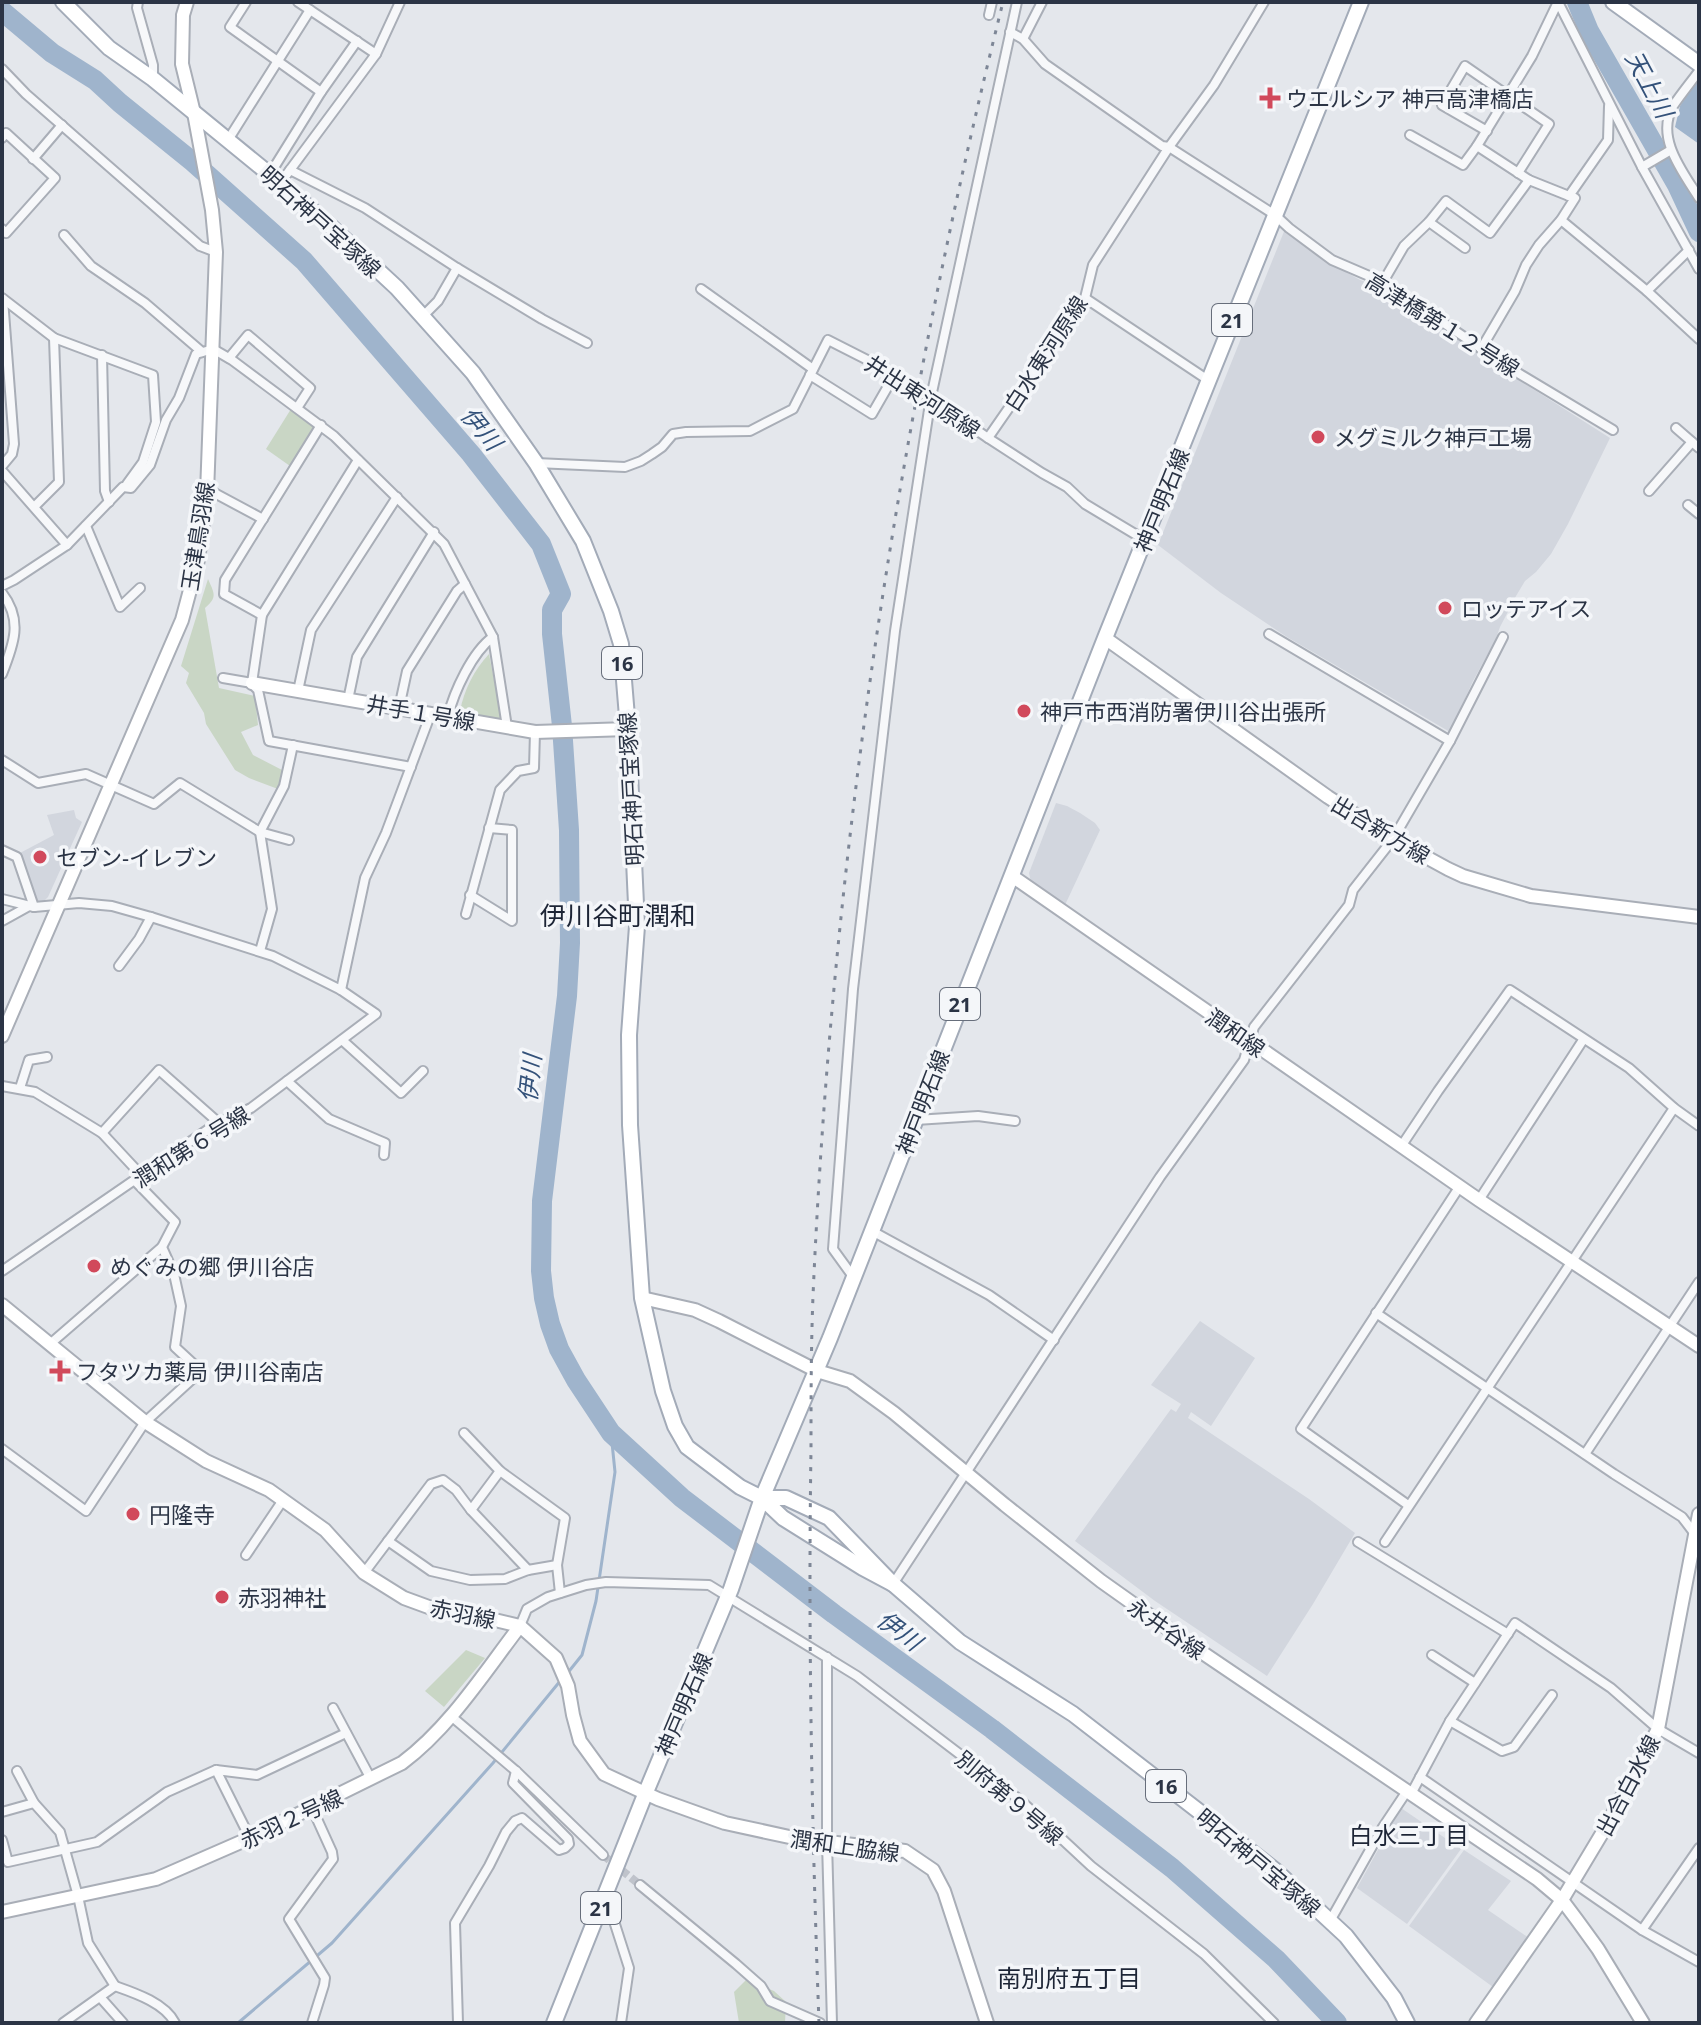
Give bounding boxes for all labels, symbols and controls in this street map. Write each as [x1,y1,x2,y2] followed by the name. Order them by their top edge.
[1619,44,1683,126] water label: 天上川
[1286,83,1534,113] place label: ウエルシア 神戸高津橋店
[1261,89,1279,107] marker: ウエルシア 神戸高津橋店
[254,158,388,284] street label: 明石神戸宝塚線
[1360,265,1526,383] street label: 高津橋第１２号線
[996,289,1094,417] street label: 白水東河原線
[1212,304,1252,336] road number: 21
[859,347,987,445] street label: 井出東河原線
[454,399,512,459] water label: 伊川
[1334,422,1532,452] place label: メグミルク神戸工場
[1309,428,1327,446] marker: メグミルク神戸工場
[1126,443,1196,557] street label: 神戸明石線
[174,479,220,593] street label: 玉津鳥羽線
[1461,593,1591,623] place label: ロッテアイス
[1436,599,1454,617] marker: ロッテアイス
[602,647,642,679] road number: 16
[364,688,478,736] street label: 井手１号線
[1040,696,1326,726] place label: 神戸市西消防署伊川谷出張所
[1015,702,1033,720] marker: 神戸市西消防署伊川谷出張所
[611,711,649,867] street label: 明石神戸宝塚線
[1326,788,1436,870] street label: 出合新方線
[56,842,217,872] place label: セブン-イレブン
[31,848,49,866] marker: セブン-イレブン
[540,897,696,933] district label: 伊川谷町潤和
[940,988,980,1020] road number: 21
[1200,1001,1272,1063] street label: 潤和線
[888,1045,956,1159] street label: 神戸明石線
[510,1049,548,1104] water label: 伊川
[127,1098,255,1194] street label: 潤和第６号線
[110,1251,314,1281] place label: めぐみの郷 伊川谷店
[85,1257,103,1275] marker: めぐみの郷 伊川谷店
[76,1356,324,1386] place label: フタツカ薬局 伊川谷南店
[51,1362,69,1380] marker: フタツカ薬局 伊川谷南店
[149,1499,215,1529] place label: 円隆寺
[124,1505,142,1523] marker: 円隆寺
[238,1582,326,1612] place label: 赤羽神社
[213,1588,231,1606] marker: 赤羽神社
[1122,1590,1212,1666] street label: 永井谷線
[428,1591,498,1635] street label: 赤羽線
[871,1602,931,1659] water label: 伊川
[648,1648,718,1760] street label: 神戸明石線
[1588,1729,1666,1841] street label: 出合白水線
[950,1743,1070,1851] street label: 別府第９号線
[1146,1770,1186,1802] road number: 16
[235,1781,347,1855] street label: 赤羽２号線
[1190,1801,1328,1923] street label: 明石神戸宝塚線
[1349,1818,1469,1851] district label: 白水三丁目
[788,1822,902,1868] street label: 潤和上脇線
[581,1892,621,1924] road number: 21
[997,1961,1141,1994] district label: 南別府五丁目

